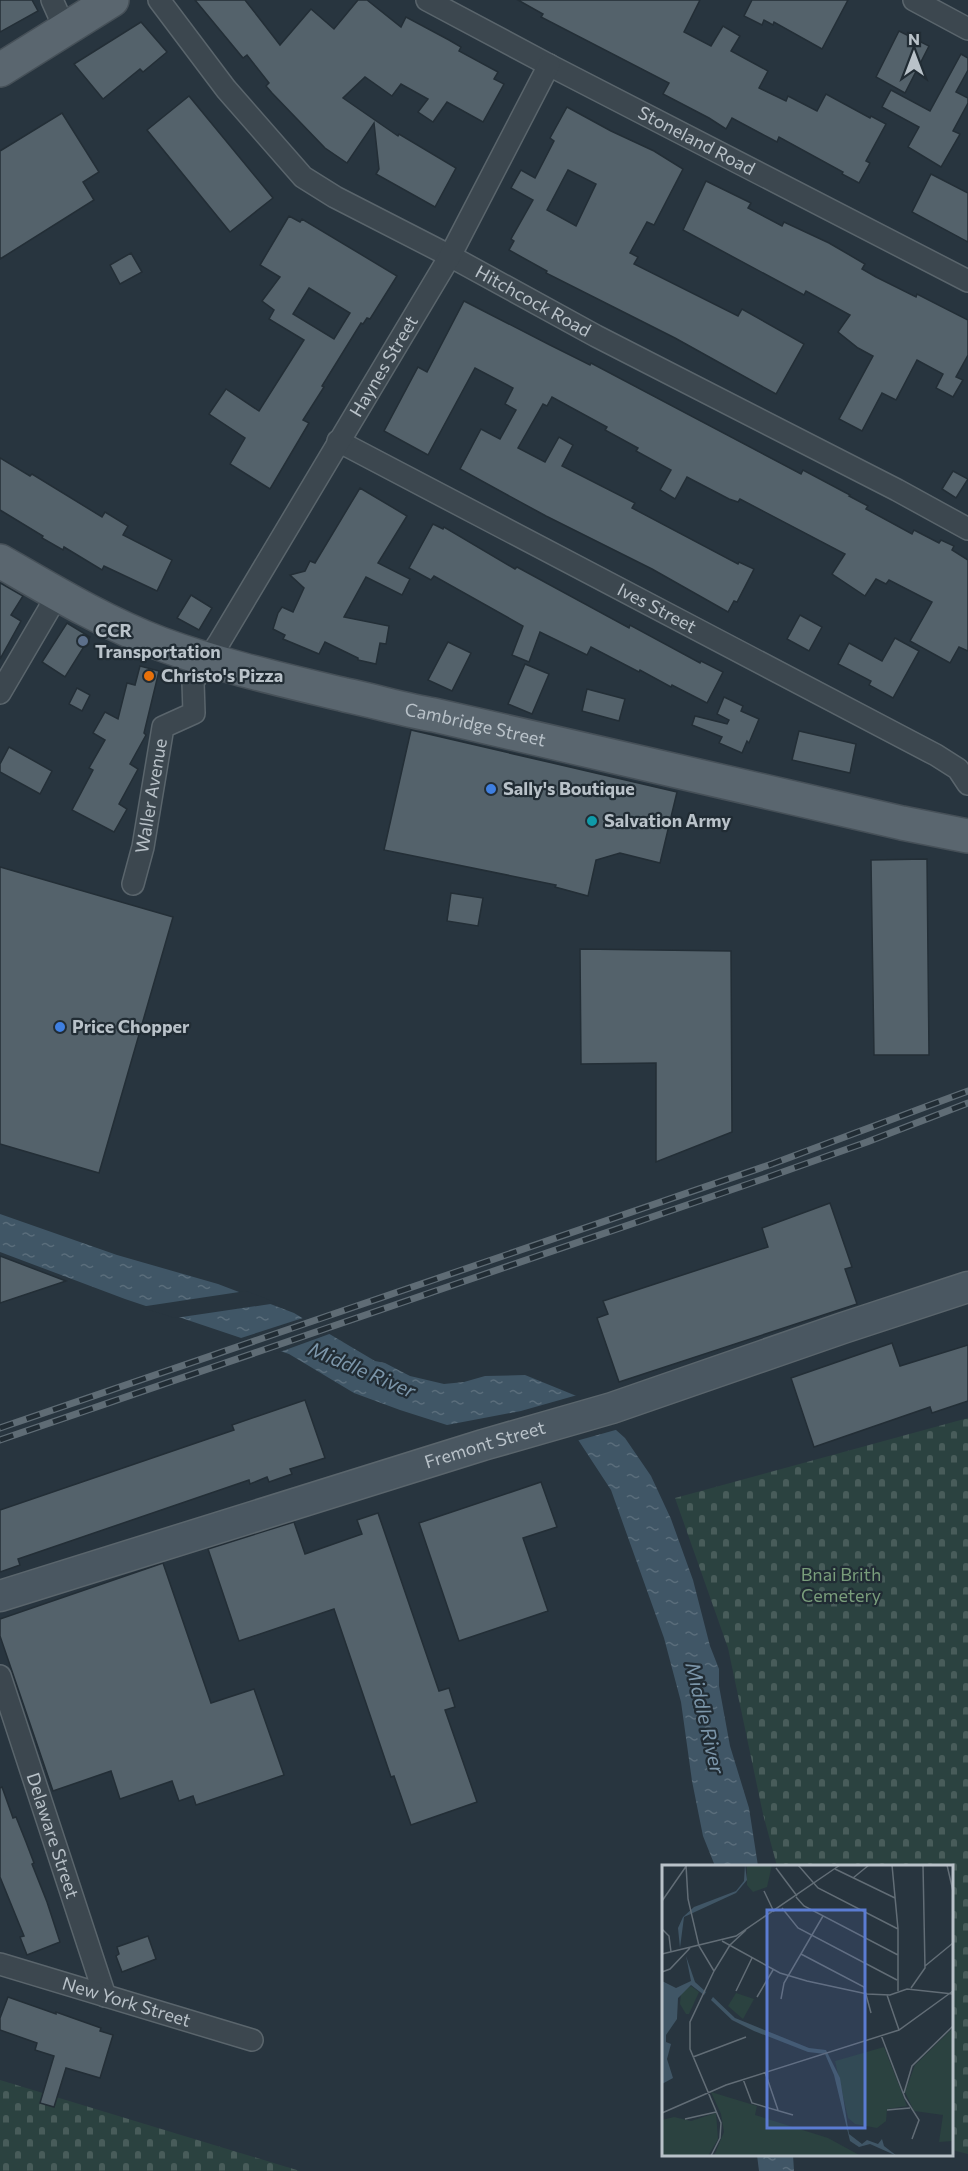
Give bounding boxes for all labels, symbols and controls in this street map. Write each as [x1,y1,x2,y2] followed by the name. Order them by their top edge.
[884,24,944,84] north arrow
[908,29,920,48] text: N
[635,101,759,179] street label: Stoneland Road
[472,260,595,341] street label: Hitchcock Road
[344,311,422,421] street label: Haynes Street
[614,578,700,637] street label: Ives Street
[95,619,221,662] place label: CCR Transportation
[76,634,90,648] marker: CCR Transportation
[161,664,283,686] place label: Christo's Pizza
[142,669,156,683] marker: Christo's Pizza
[403,697,548,750] street label: Cambridge Street
[130,737,171,855] street label: Waller Avenue
[503,777,635,799] place label: Sally's Boutique
[484,782,498,796] marker: Sally's Boutique
[604,809,731,831] place label: Salvation Army
[585,814,599,828] marker: Salvation Army
[72,1015,190,1037] place label: Price Chopper
[53,1020,67,1034] marker: Price Chopper
[305,1336,420,1403] water label: Middle River
[422,1416,548,1473] street label: Fremont Street
[801,1563,881,1606] park label: Bnai Brith Cemetery
[681,1660,731,1777] water label: Middle River
[22,1770,84,1901] street label: Delaware Street
[662,1865,953,2156] inset map
[60,1971,193,2031] street label: New York Street

